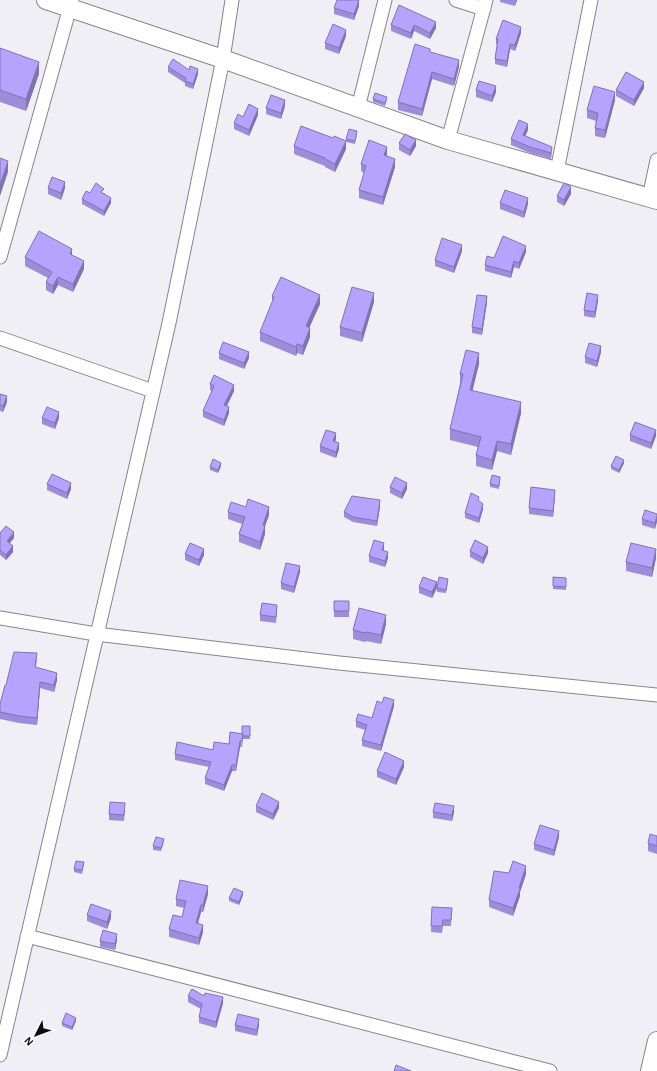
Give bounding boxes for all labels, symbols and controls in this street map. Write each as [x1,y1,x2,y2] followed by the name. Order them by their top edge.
[16,1015,56,1055] north arrow
[22,1035,36,1048] text: N

